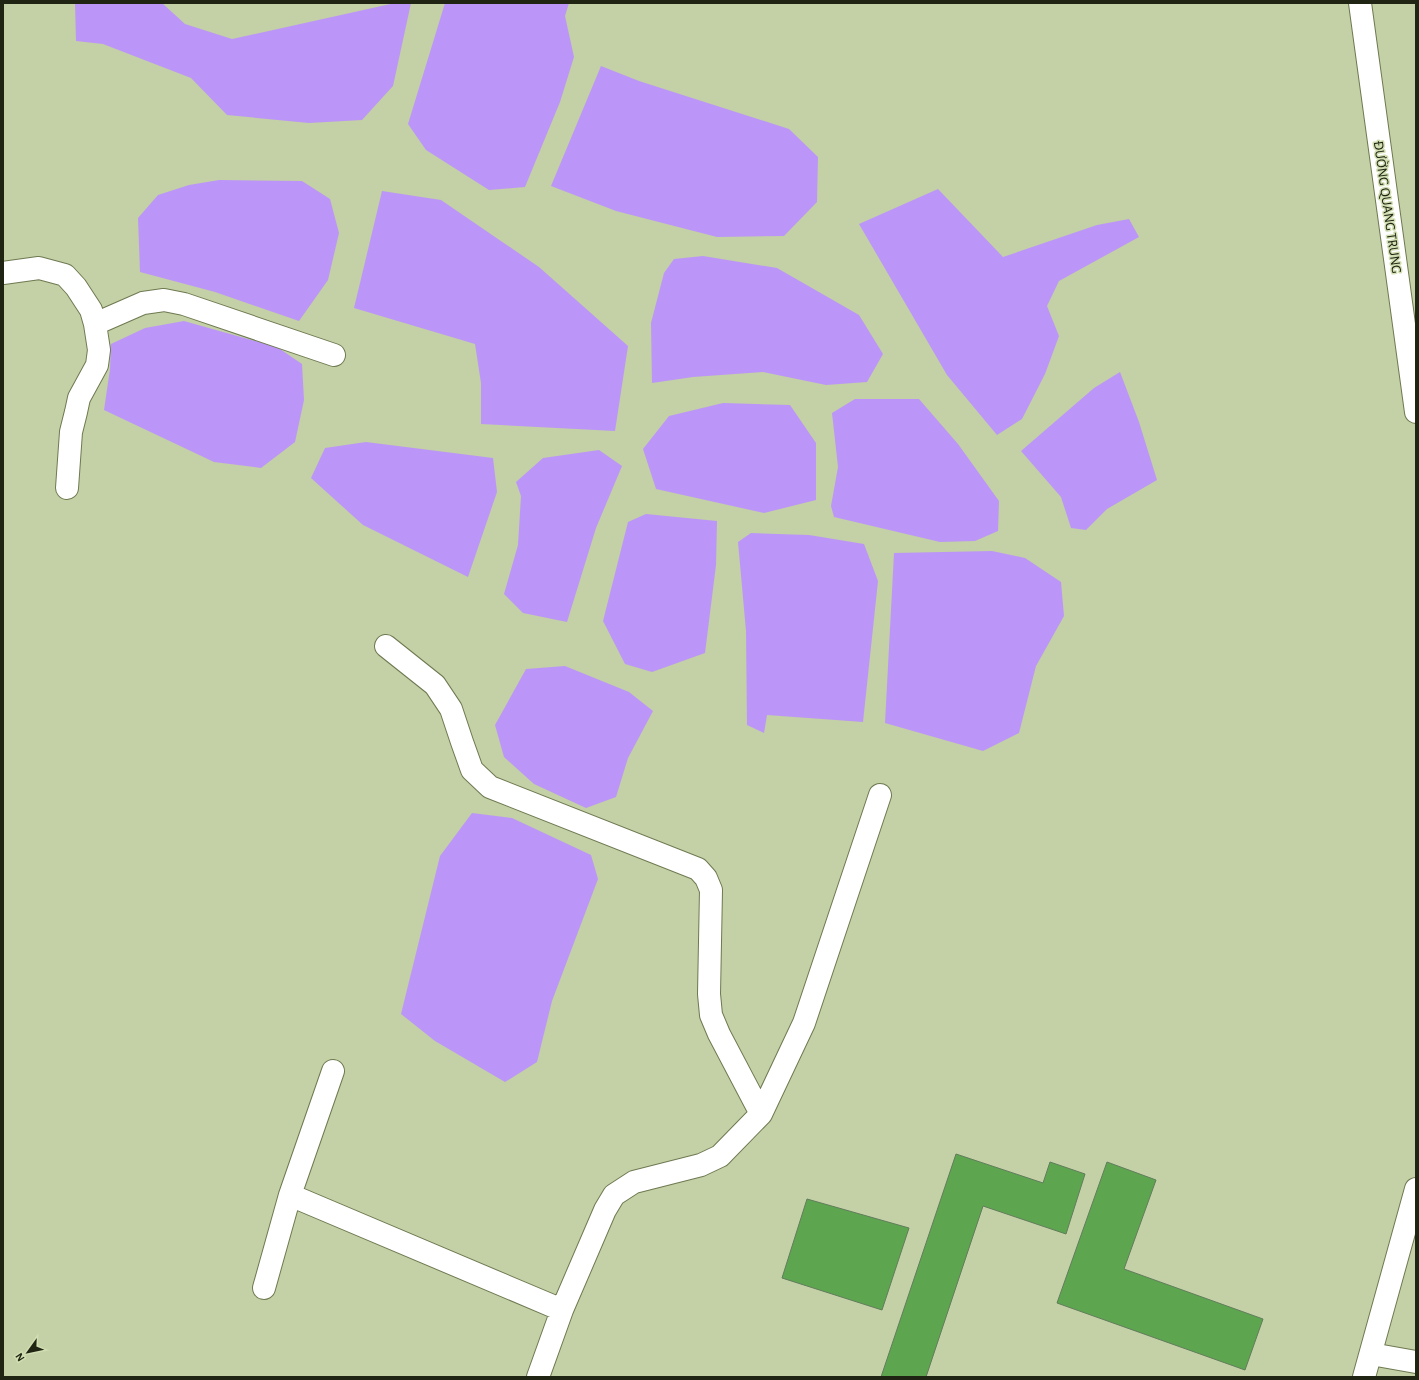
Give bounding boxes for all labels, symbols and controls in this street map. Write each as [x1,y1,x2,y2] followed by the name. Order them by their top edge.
[1371,139,1406,274] street label: ĐƯỜNG QUANG TRUNG
[8,1332,48,1372] north arrow
[13,1351,27,1363] text: N

